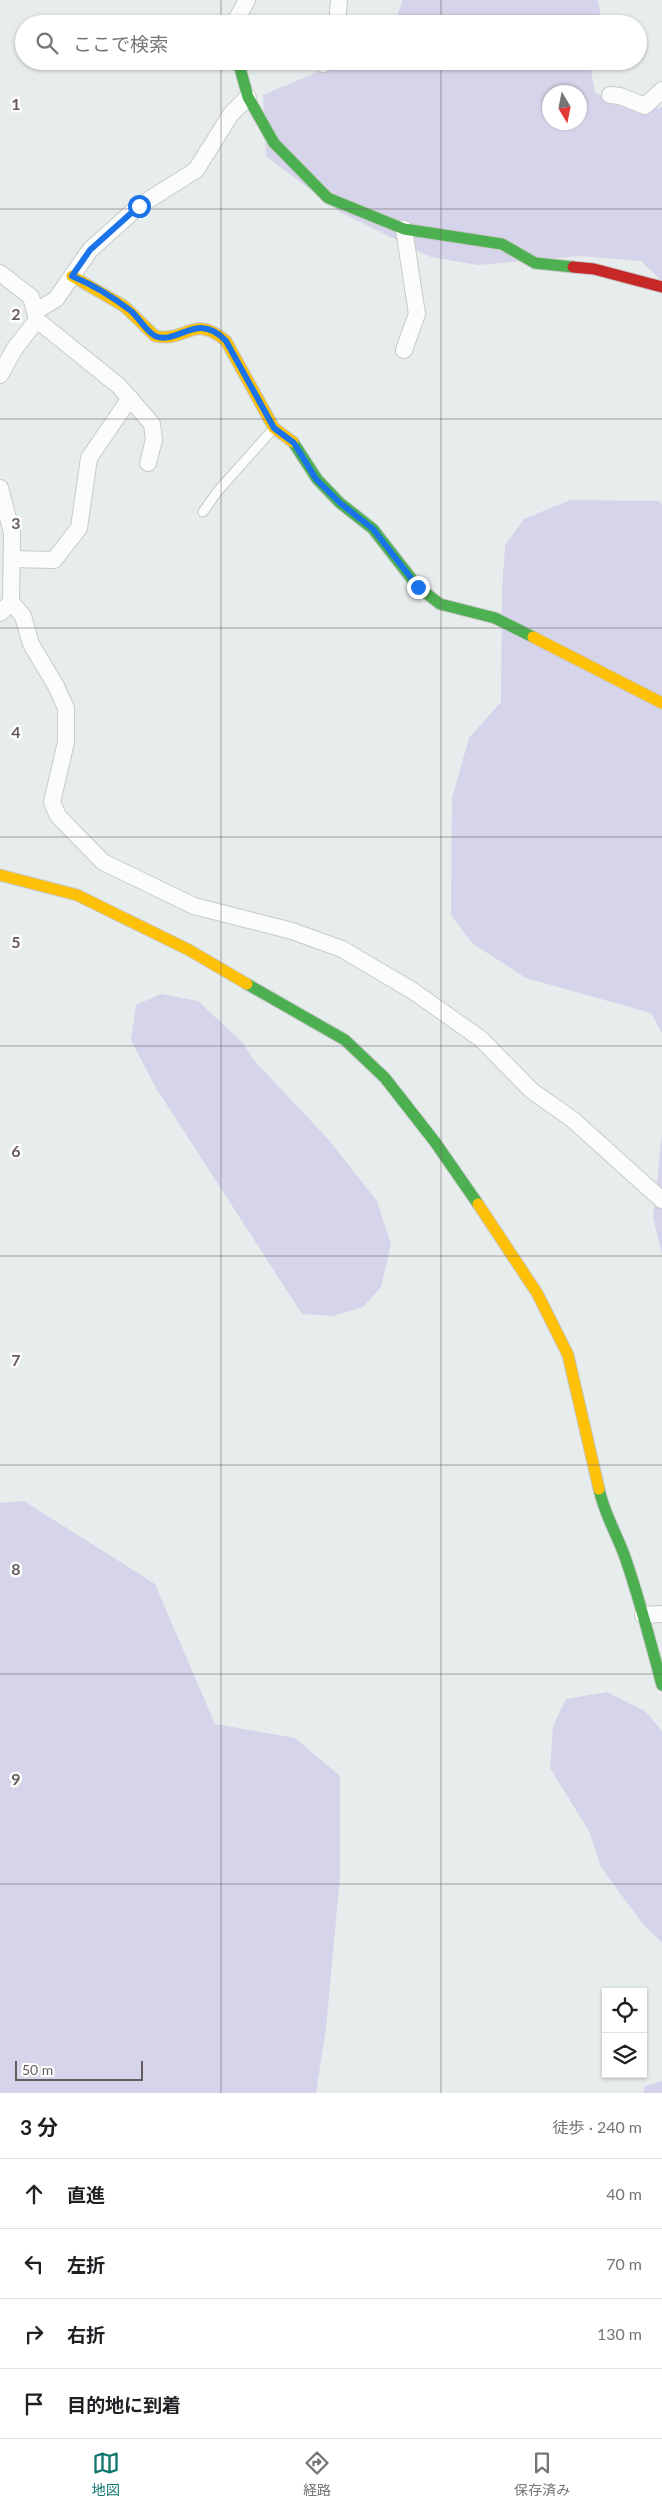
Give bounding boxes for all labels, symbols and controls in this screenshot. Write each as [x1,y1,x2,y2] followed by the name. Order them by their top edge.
[15,15,647,70] search box
[33,29,61,57] icon: search
[73,32,168,55] text: ここで検索
[542,85,587,130] north arrow
[11,94,21,113] text: 1
[128,195,151,218] route start
[11,304,21,323] text: 2
[11,513,21,532] text: 3
[407,576,430,599] route end
[11,722,21,741] text: 4
[11,932,21,951] text: 5
[11,1141,21,1160] text: 6
[11,1350,21,1369] text: 7
[11,1559,21,1578] text: 8
[11,1769,21,1788] text: 9
[602,1988,647,2078] map controls
[602,1988,647,2033] button: locate
[602,2033,647,2078] button: layers
[15,2058,142,2081] scale bar
[22,2061,53,2078] text: 50 m
[20,2114,58,2139] text: 3 分
[553,2117,642,2136] text: 徒歩 · 240 m
[20,2180,48,2208] icon: ahead
[67,2183,105,2206] text: 直進
[606,2184,642,2203] text: 40 m
[20,2250,48,2278] icon: left
[67,2253,105,2276] text: 左折
[606,2254,642,2273] text: 70 m
[20,2320,48,2348] icon: right
[67,2323,105,2346] text: 右折
[597,2324,642,2343] text: 130 m
[20,2390,48,2418] icon: arrive
[67,2393,181,2416] text: 目的地に到着
[92,2449,120,2499] tab: 地図
[303,2449,331,2499] tab: 経路
[514,2449,570,2499] tab: 保存済み

